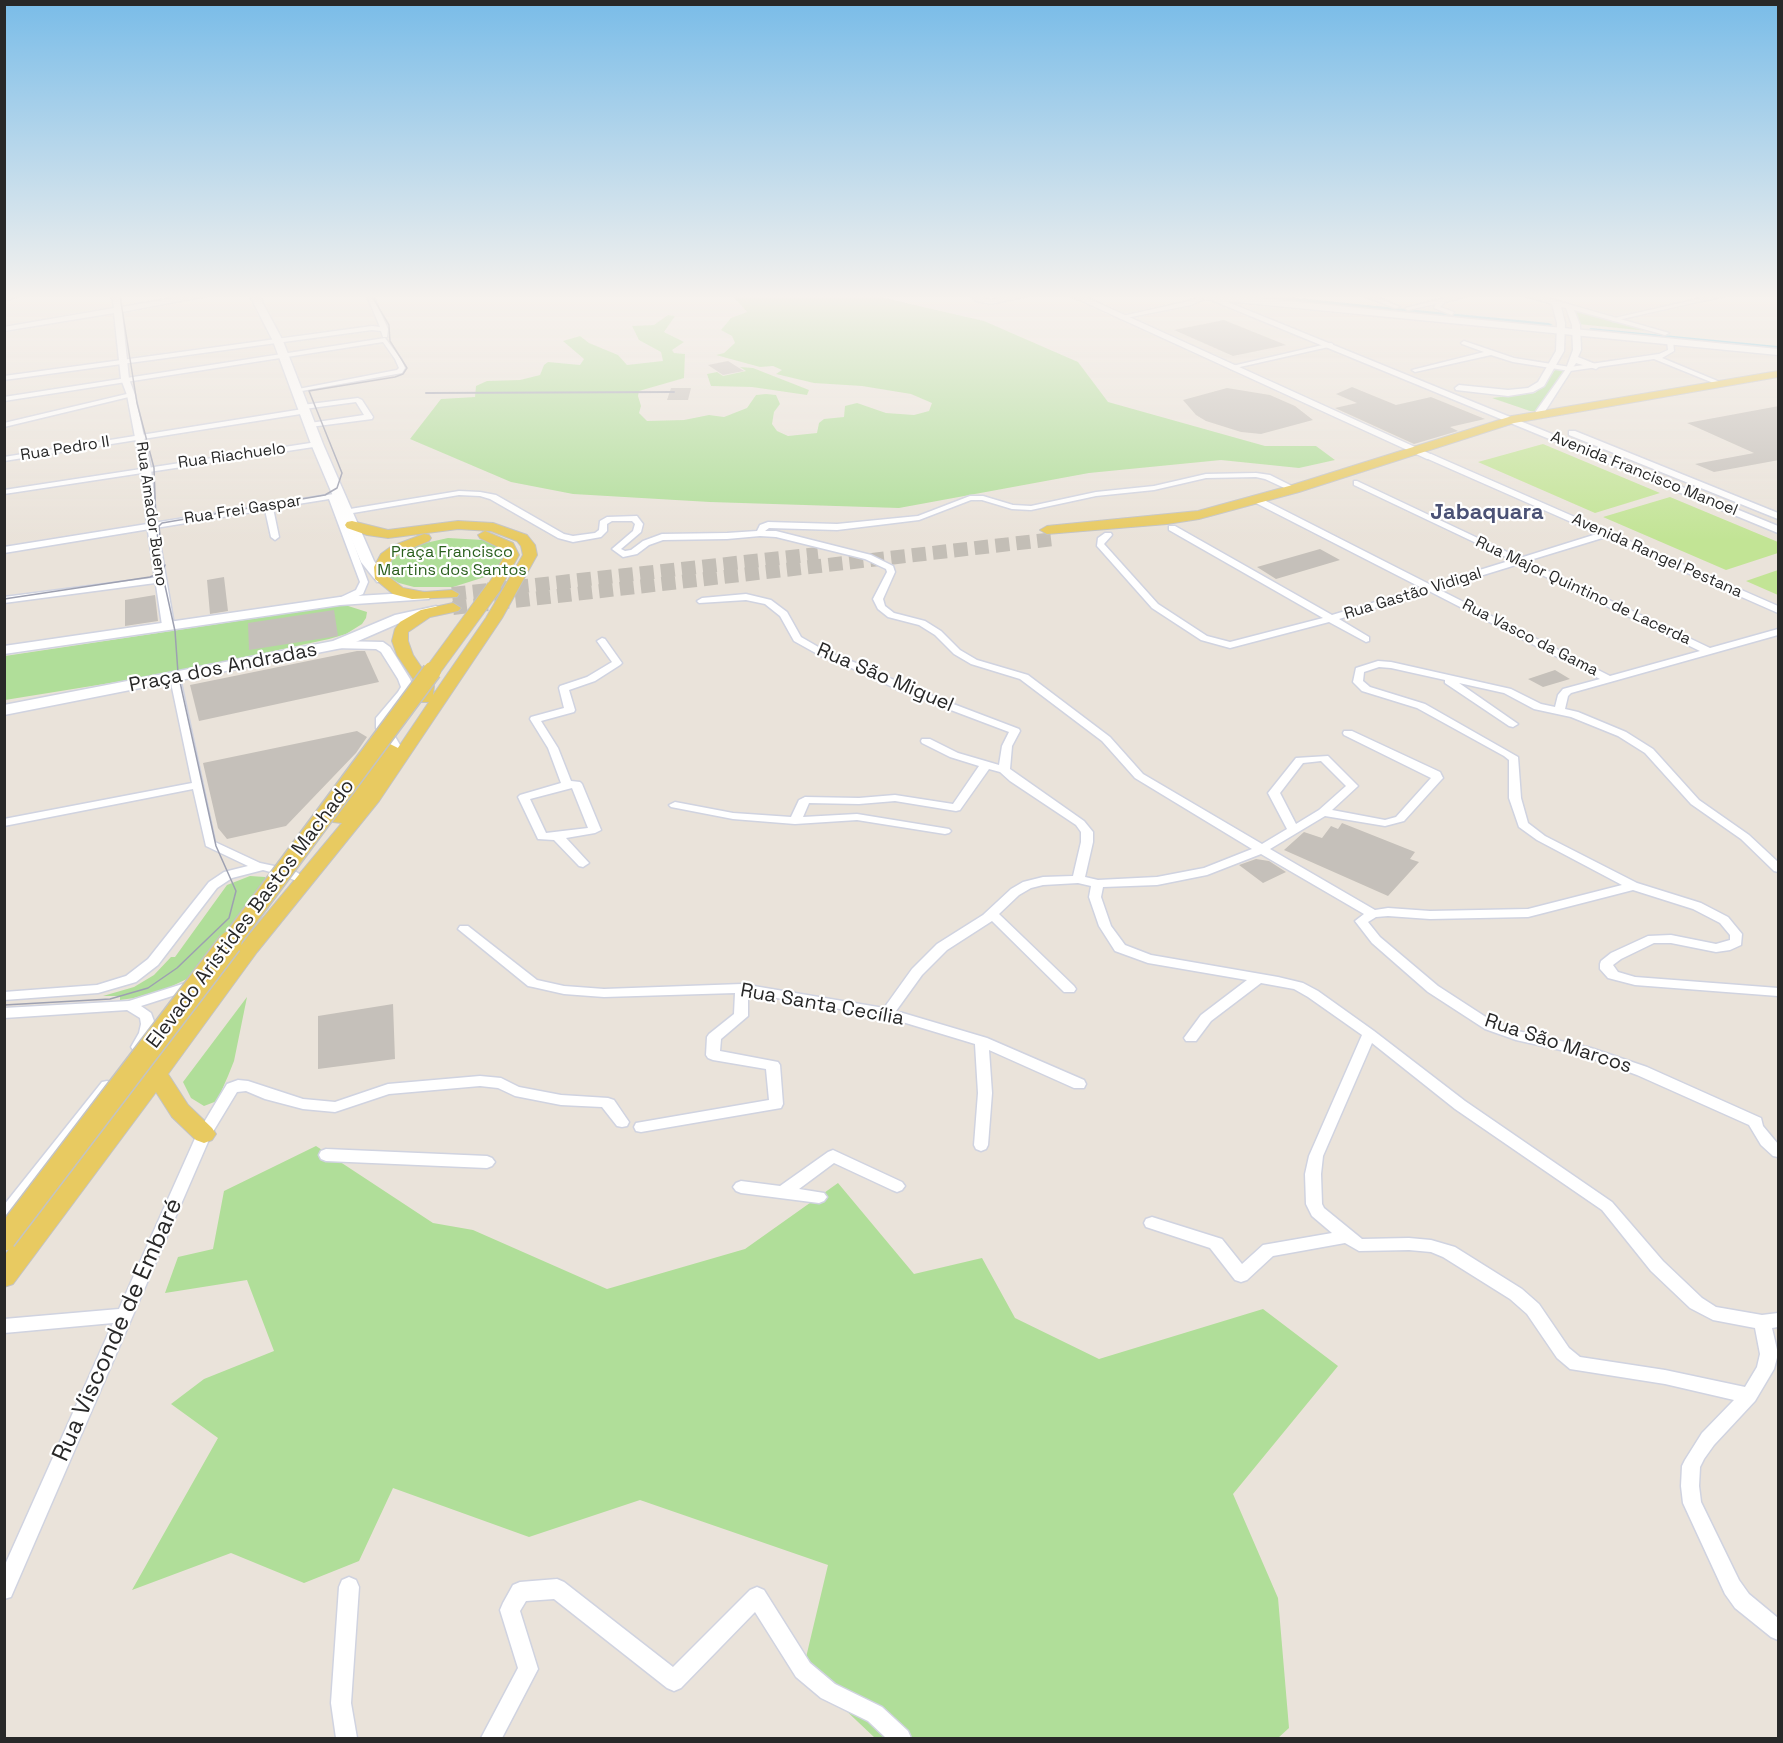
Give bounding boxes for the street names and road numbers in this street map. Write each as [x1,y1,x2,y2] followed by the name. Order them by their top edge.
[1548,428,1740,520] street label: Avenida Francisco Manoel
[19,432,111,466] street label: Rua Pedro II
[177,439,287,473] street label: Rua Riachuelo
[131,440,171,588] street label: Rua Amador Bueno
[183,491,303,529] street label: Rua Frei Gaspar
[1569,510,1745,602] street label: Avenida Rangel Pestana
[1472,533,1694,649] street label: Rua Major Quintino de Lacerda
[1342,564,1484,624] street label: Rua Gastão Vidigal
[1459,595,1601,681] street label: Rua Vasco da Gama
[127,638,319,698] street label: Praça dos Andradas
[813,638,957,718] street label: Rua São Miguel
[142,775,360,1053] street label: Elevado Aristides Bastos Machado
[738,979,906,1031] street label: Rua Santa Cecília
[1481,1009,1635,1079] street label: Rua São Marcos
[47,1194,189,1466] street label: Rua Visconde de Embaré

